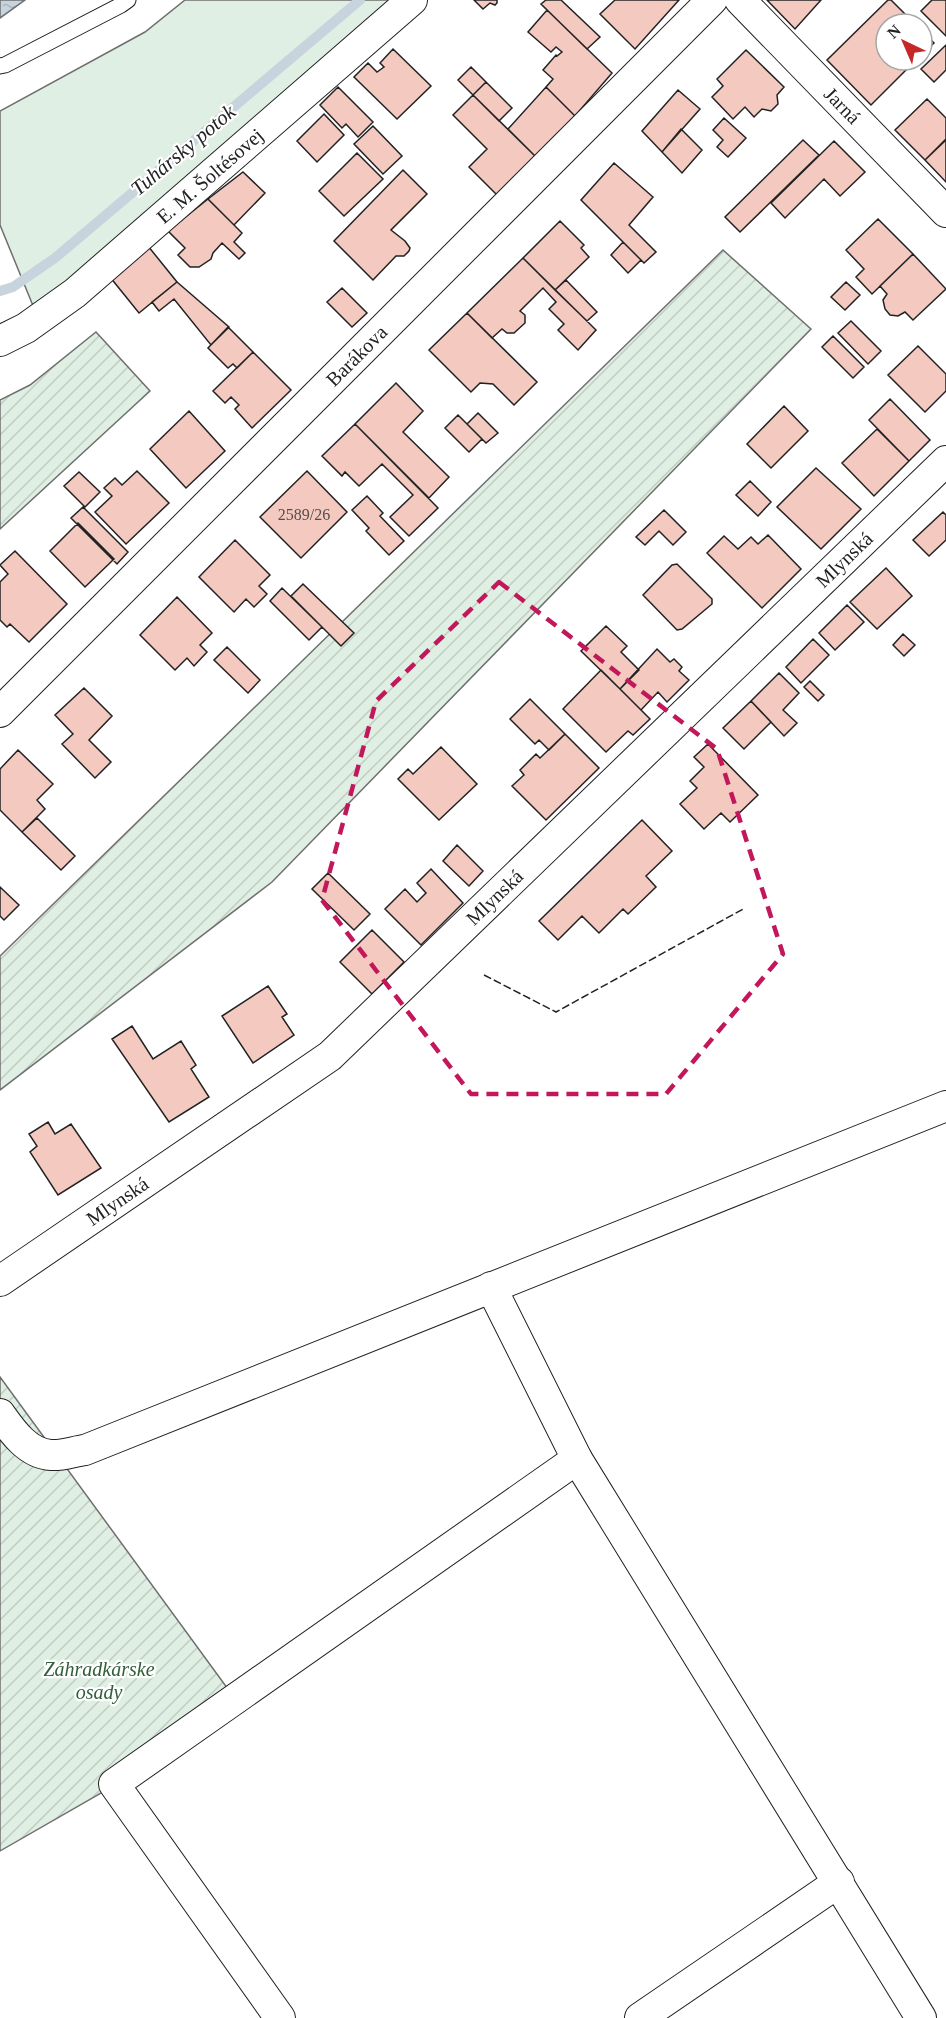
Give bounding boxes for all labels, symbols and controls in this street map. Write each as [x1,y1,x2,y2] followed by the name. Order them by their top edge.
[874,12,934,72] north arrow
[884,21,904,42] text: N
[820,83,865,128] street label: Jarná
[126,99,241,201] water label: Tuhársky potok
[152,124,268,228] street label: E. M. Šoltésovej
[321,321,391,391] street label: Barákova
[278,506,330,523] house number: 2589/26
[811,527,877,592] street label: Mlynská
[462,865,527,929] street label: Mlynská
[82,1172,153,1230] street label: Mlynská
[43,1658,155,1704] park label: Záhradkárske osady

